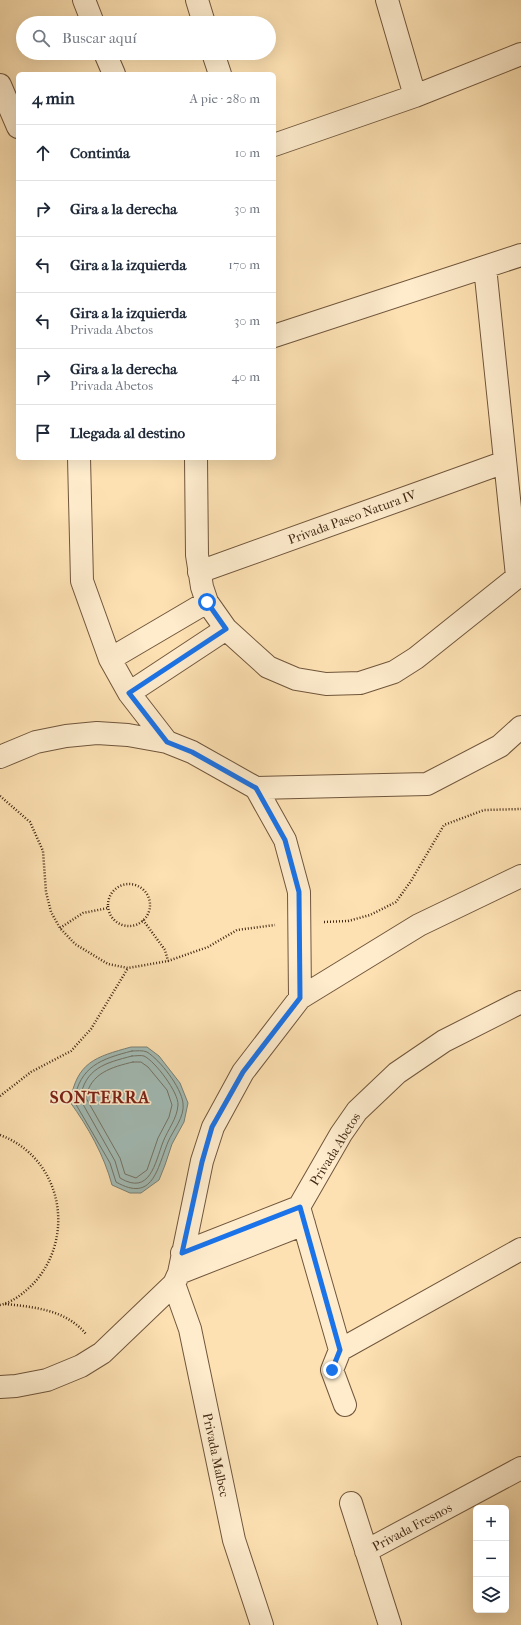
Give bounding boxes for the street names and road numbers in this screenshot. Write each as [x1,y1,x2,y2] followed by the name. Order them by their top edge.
[286,487,419,547] street label: Privada Paseo Natura IV
[307,1110,363,1188] street label: Privada Abetos
[200,1412,232,1499] street label: Privada Malbec
[370,1500,454,1554] street label: Privada Fresnos

